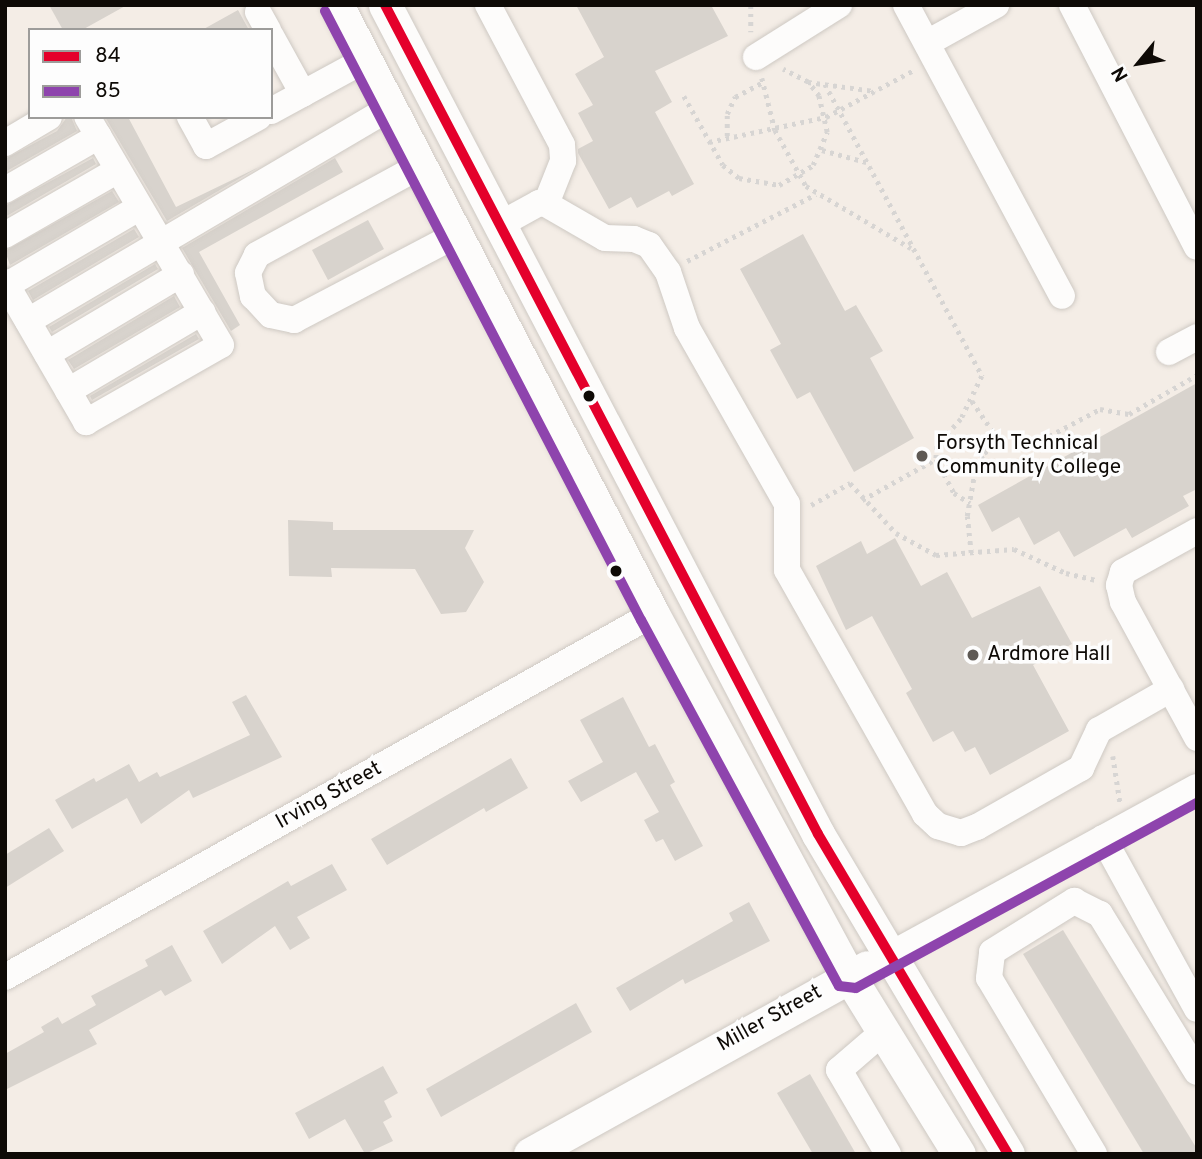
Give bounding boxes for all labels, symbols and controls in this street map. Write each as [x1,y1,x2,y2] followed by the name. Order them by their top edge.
[28,28,273,119] legend
[1104,28,1174,98] north arrow
[95,43,121,70] text: 84
[1107,62,1135,85] text: N
[95,78,121,105] text: 85
[582,389,596,403] unlabelled marker
[936,431,1121,481] place label: Forsyth Technical Community College
[914,448,930,464] marker: Forsyth Technical Community College
[609,564,623,578] unlabelled marker
[987,642,1110,668] place label: Ardmore Hall
[965,647,981,663] marker: Ardmore Hall
[272,757,386,835] street label: Irving Street
[713,980,827,1058] street label: Miller Street

